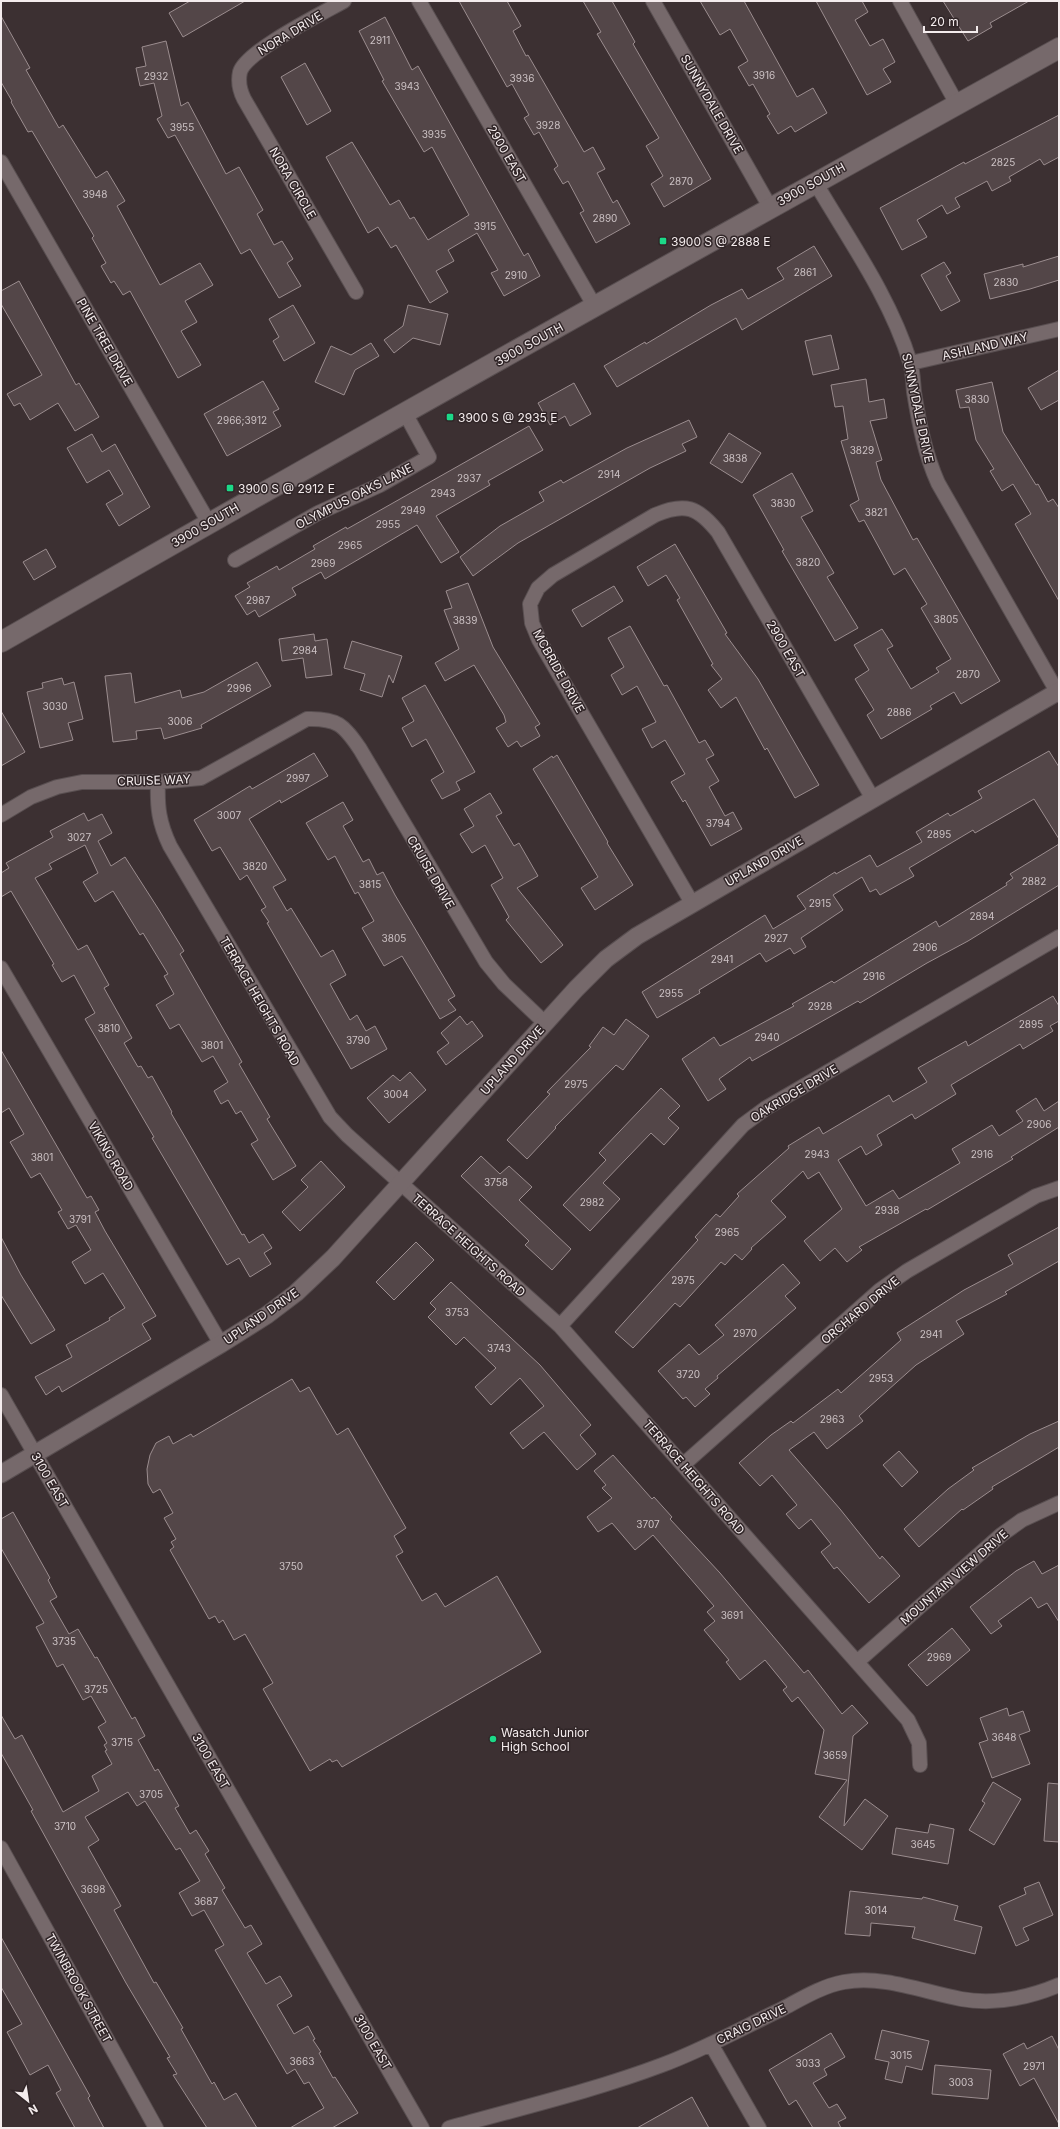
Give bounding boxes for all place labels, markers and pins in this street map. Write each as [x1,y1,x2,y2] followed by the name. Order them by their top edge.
[671,234,771,249] place label: 3900 S @ 2888 E
[658,236,668,246] marker: 3900 S @ 2888 E
[458,410,557,425] place label: 3900 S @ 2935 E
[445,412,455,422] marker: 3900 S @ 2935 E
[238,481,335,496] place label: 3900 S @ 2912 E
[225,483,235,493] marker: 3900 S @ 2912 E
[501,1725,589,1754] place label: Wasatch Junior High School
[488,1734,498,1744] marker: Wasatch Junior High School

